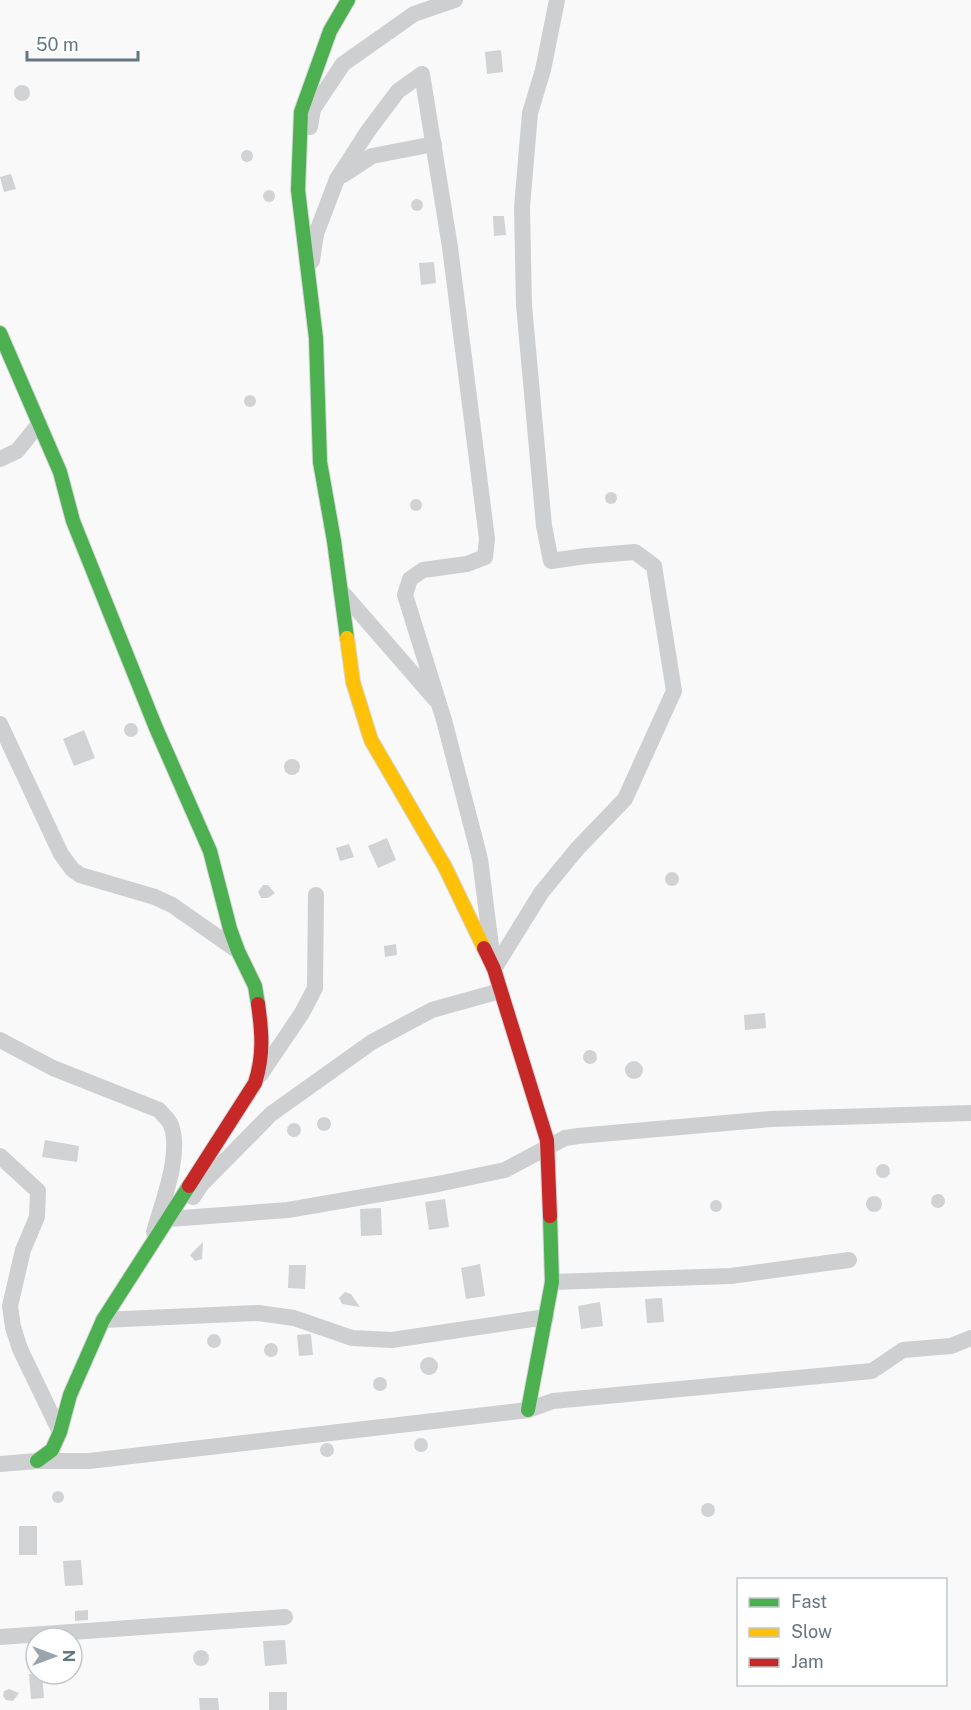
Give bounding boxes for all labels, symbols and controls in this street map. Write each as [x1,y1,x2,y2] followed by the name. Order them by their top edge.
[27,24,138,62] scale bar
[36,34,79,55] text: 50 m
[737,1578,947,1686] legend
[791,1591,827,1612] text: Fast
[791,1621,832,1642] text: Slow
[24,1626,84,1686] north arrow
[59,1650,78,1662] text: N
[791,1651,824,1672] text: Jam

